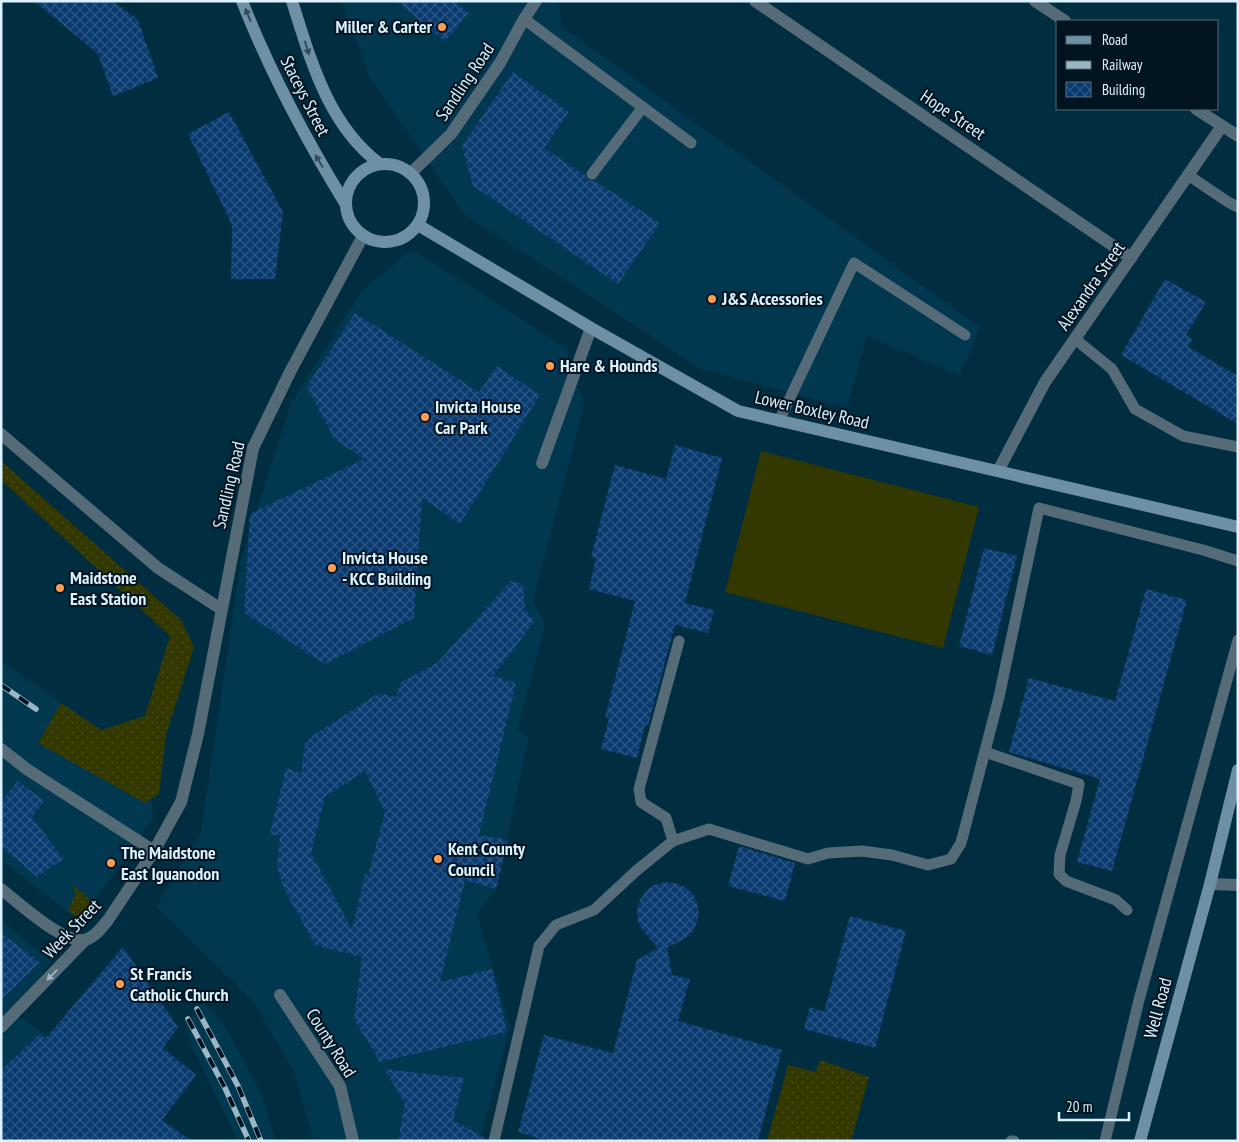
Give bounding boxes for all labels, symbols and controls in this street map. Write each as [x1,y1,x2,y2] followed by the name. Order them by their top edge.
[244,8,251,23] one-way arrow
[336,15,433,38] place label: Miller & Carter
[1056,20,1219,110] legend
[436,21,448,33] marker: Miller & Carter
[1102,30,1128,49] text: Road
[430,38,499,125] street label: Sandling Road
[303,40,311,55] one-way arrow
[275,52,335,140] street label: Staceys Street
[1102,55,1143,74] text: Railway
[1102,80,1145,99] text: Building
[916,84,990,145] street label: Hope Street
[315,155,324,168] one-way arrow
[1052,237,1130,335] street label: Alexandra Street
[721,287,823,310] place label: J&S Accessories
[706,293,718,305] marker: J&S Accessories
[560,354,658,377] place label: Hare & Hounds
[544,360,556,372] marker: Hare & Hounds
[753,385,871,434] street label: Lower Boxley Road
[435,395,521,439] place label: Invicta House Car Park
[419,411,431,423] marker: Invicta House Car Park
[207,439,250,531] street label: Sandling Road
[342,546,431,590] place label: Invicta House - KCC Building
[326,562,338,574] marker: Invicta House - KCC Building
[70,566,146,610] place label: Maidstone East Station
[54,582,66,594] marker: Maidstone East Station
[448,837,526,881] place label: Kent County Council
[121,841,219,885] place label: The Maidstone East Iguanodon
[432,853,444,865] marker: Kent County Council
[105,857,117,869] marker: The Maidstone East Iguanodon
[38,894,106,963] street label: Week Street
[130,962,229,1006] place label: St Francis Catholic Church
[46,969,58,981] one-way arrow
[1138,975,1177,1041] street label: Well Road
[114,978,126,990] marker: St Francis Catholic Church
[301,1004,362,1081] street label: County Road
[1059,1090,1129,1122] scale bar
[1066,1097,1092,1116] text: 20 m

